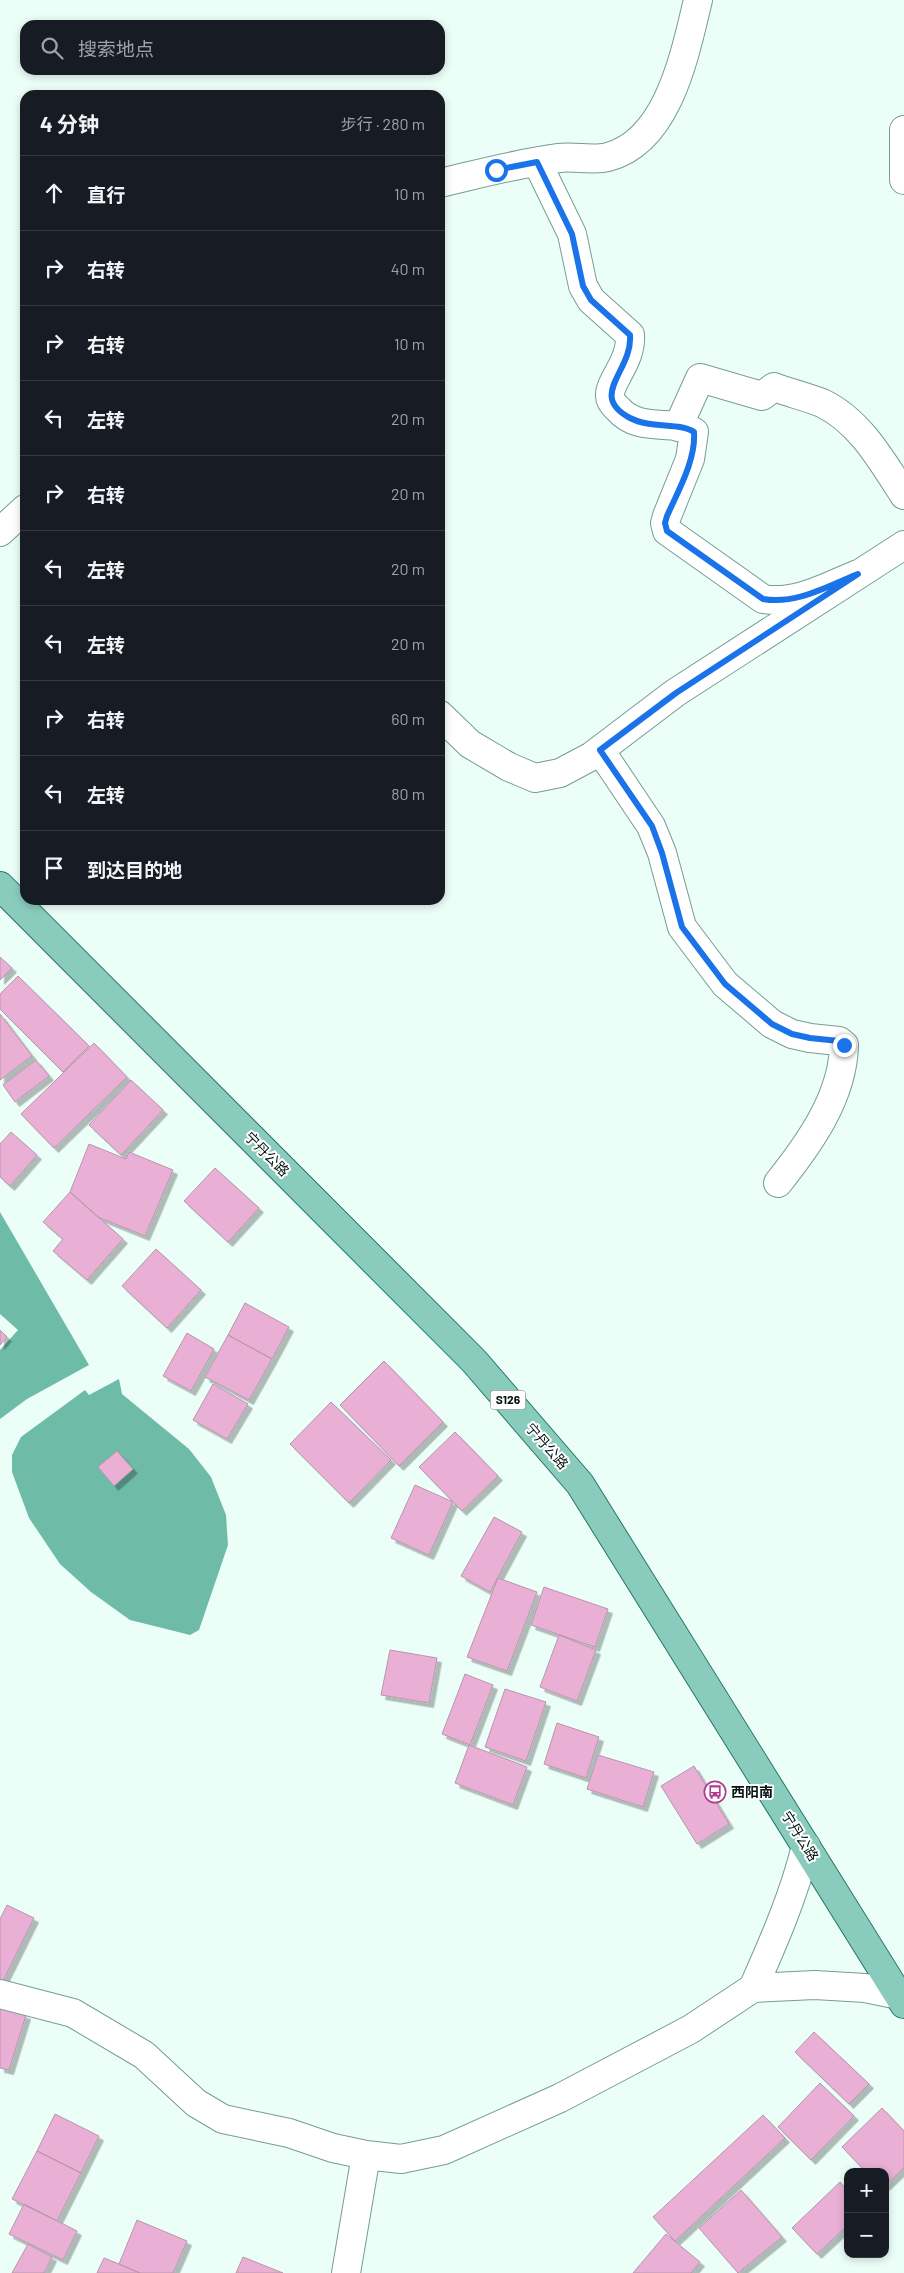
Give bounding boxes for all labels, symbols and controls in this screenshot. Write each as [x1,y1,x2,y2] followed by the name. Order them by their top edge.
[20,20,445,75] search box
[38,34,66,62] icon: search
[78,37,154,60] text: 搜索地点
[40,111,99,136] text: 4 分钟
[341,114,425,133] text: 步行 · 280 m
[485,159,508,182] route start
[40,179,68,207] icon: ahead
[87,183,125,206] text: 直行
[394,184,425,203] text: 10 m
[40,254,68,282] icon: right
[87,258,125,281] text: 右转
[391,259,425,278] text: 40 m
[40,329,68,357] icon: right
[87,333,125,356] text: 右转
[394,334,425,353] text: 10 m
[40,404,68,432] icon: left
[87,408,125,431] text: 左转
[391,409,425,428] text: 20 m
[40,479,68,507] icon: right
[87,483,125,506] text: 右转
[391,484,425,503] text: 20 m
[40,554,68,582] icon: left
[87,558,125,581] text: 左转
[391,559,425,578] text: 20 m
[40,629,68,657] icon: left
[87,633,125,656] text: 左转
[391,634,425,653] text: 20 m
[40,704,68,732] icon: right
[87,708,125,731] text: 右转
[391,709,425,728] text: 60 m
[40,779,68,807] icon: left
[87,783,125,806] text: 左转
[391,784,425,803] text: 80 m
[40,854,68,882] icon: arrive
[87,858,182,881] text: 到达目的地
[833,1034,856,1057] route end
[242,1128,293,1179] street label: 宁丹公路
[490,1390,526,1410] road number: S126
[523,1419,572,1472] street label: 宁丹公路
[703,1780,727,1804] bus stop icon: 西阳南
[731,1783,773,1800] place label: 西阳南
[778,1807,822,1864] street label: 宁丹公路
[844,2168,889,2258] map controls
[844,2168,889,2213] button: +
[844,2213,889,2258] button: −

